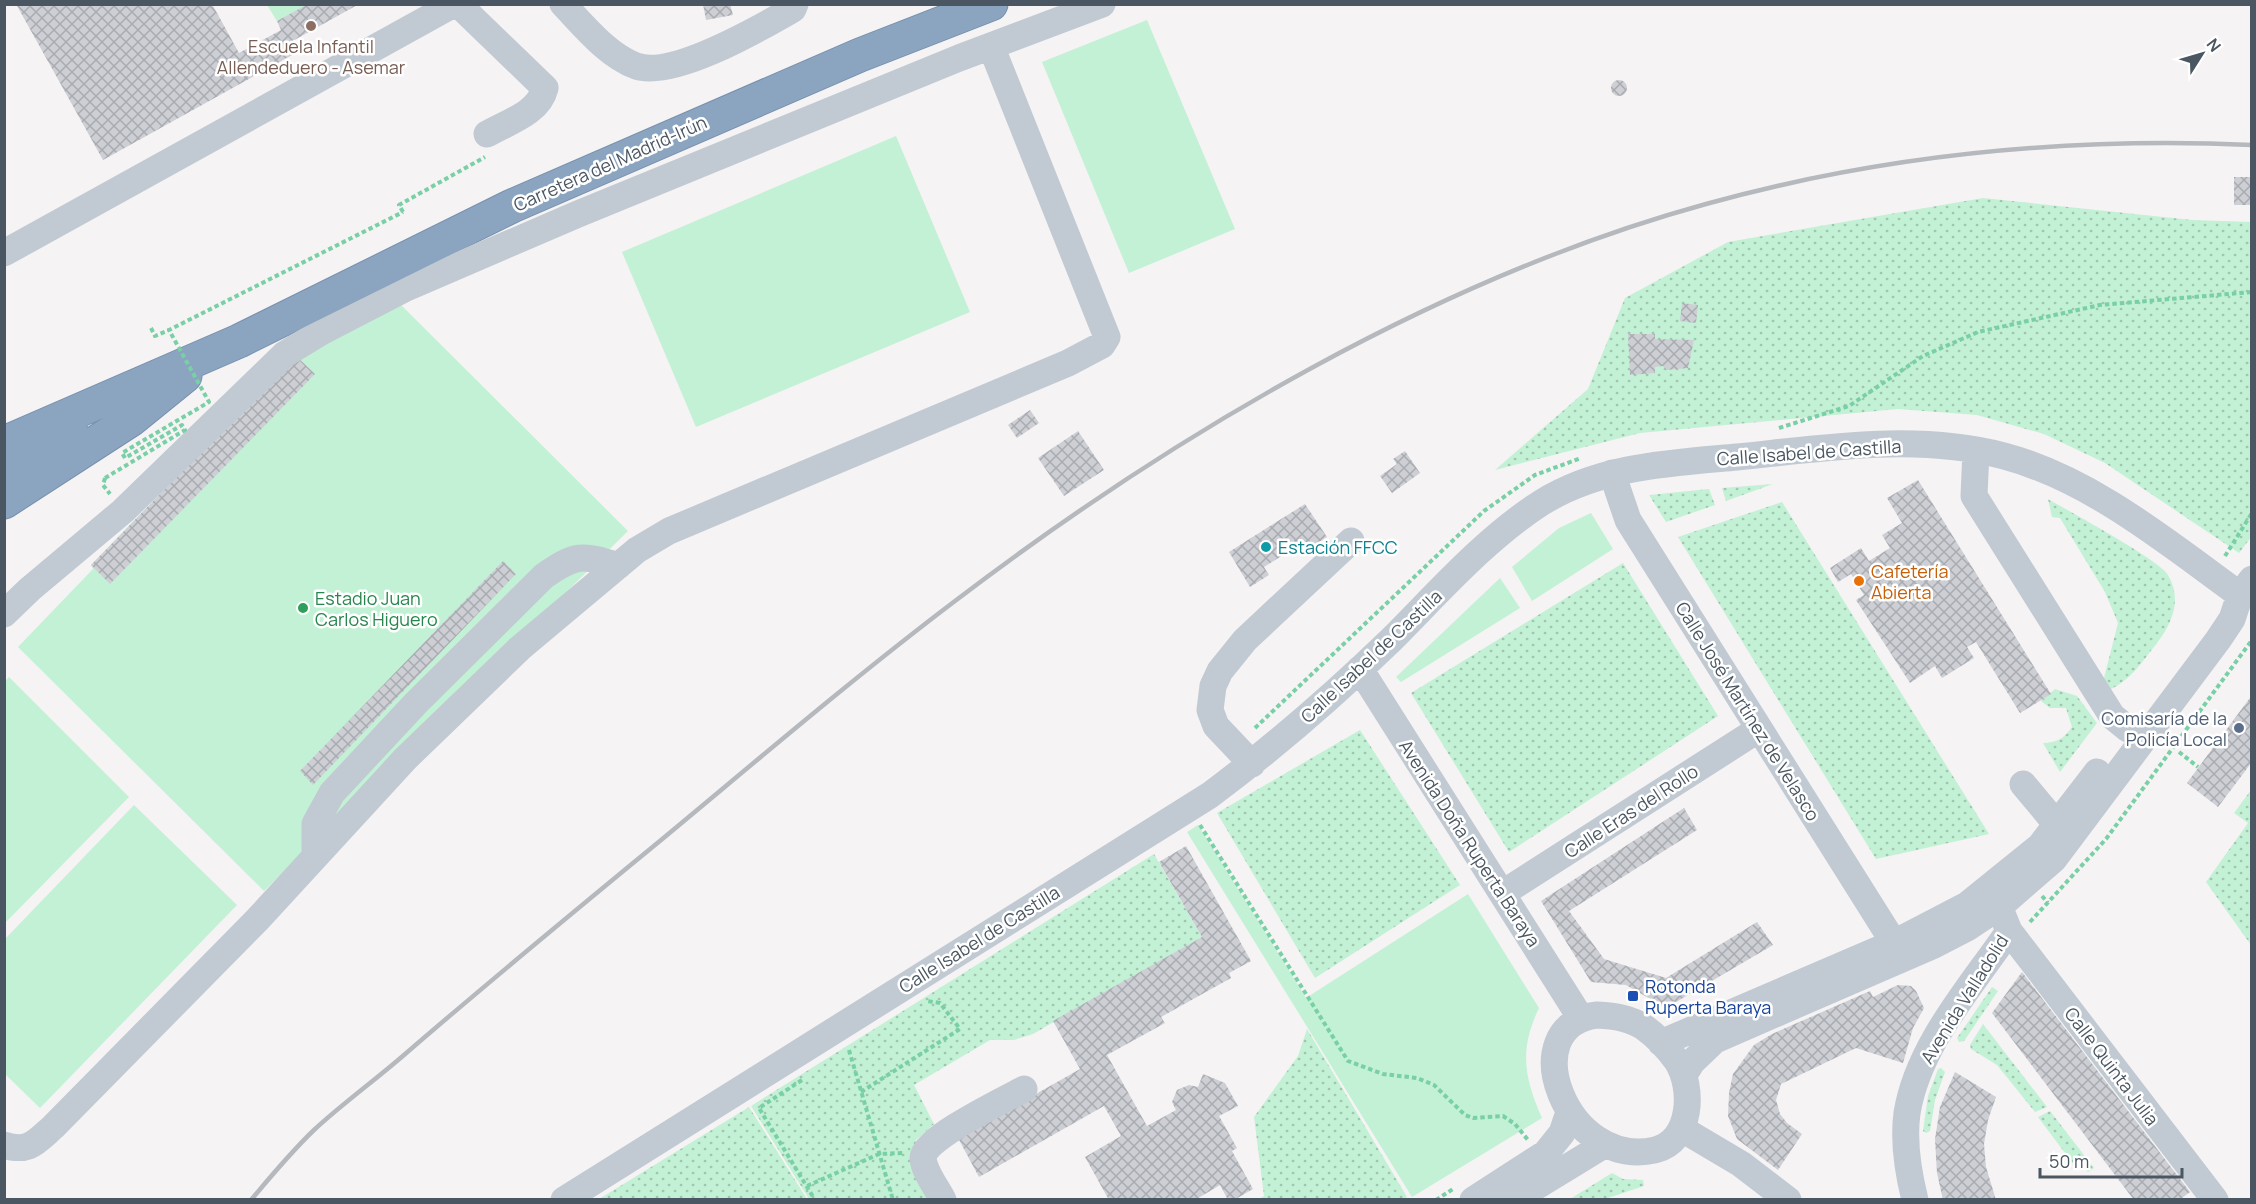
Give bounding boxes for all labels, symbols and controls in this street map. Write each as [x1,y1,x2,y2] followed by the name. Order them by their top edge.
[304,19,318,33] marker: Escuela Infantil Allendeduero - Asemar
[2172,24,2232,84] north arrow
[217,34,406,79] place label: Escuela Infantil Allendeduero - Asemar
[2202,34,2226,56] text: N
[510,110,710,216] street label: Carretera del Madrid-Irún
[1716,434,1902,470] street label: Calle Isabel de Castilla
[1278,535,1398,559] place label: Estación FFCC
[1259,540,1273,554] marker: Estación FFCC
[1871,559,1948,604] place label: Cafetería Abierta
[1852,574,1866,588] marker: Cafetería Abierta
[1295,584,1447,728] street label: Calle Isabel de Castilla
[315,586,438,631] place label: Estadio Juan Carlos Higuero
[1670,597,1826,825] street label: Calle José Martínez de Velasco
[296,601,310,615] marker: Estadio Juan Carlos Higuero
[2101,706,2227,751] place label: Comisaría de la Policía Local
[2232,721,2246,735] marker: Comisaría de la Policía Local
[1394,735,1546,951] street label: Avenida Doña Ruperta Baraya
[1560,759,1702,863] street label: Calle Eras del Rollo
[894,880,1064,998] street label: Calle Isabel de Castilla
[1915,930,2013,1068] street label: Avenida Valladolid
[1645,974,1771,1019] place label: Rotonda Ruperta Baraya
[1626,989,1640,1003] marker: Rotonda Ruperta Baraya
[2060,1002,2164,1130] street label: Calle Quinta Julia
[2040,1141,2182,1179] scale bar
[2049,1149,2089,1173] text: 50 m

